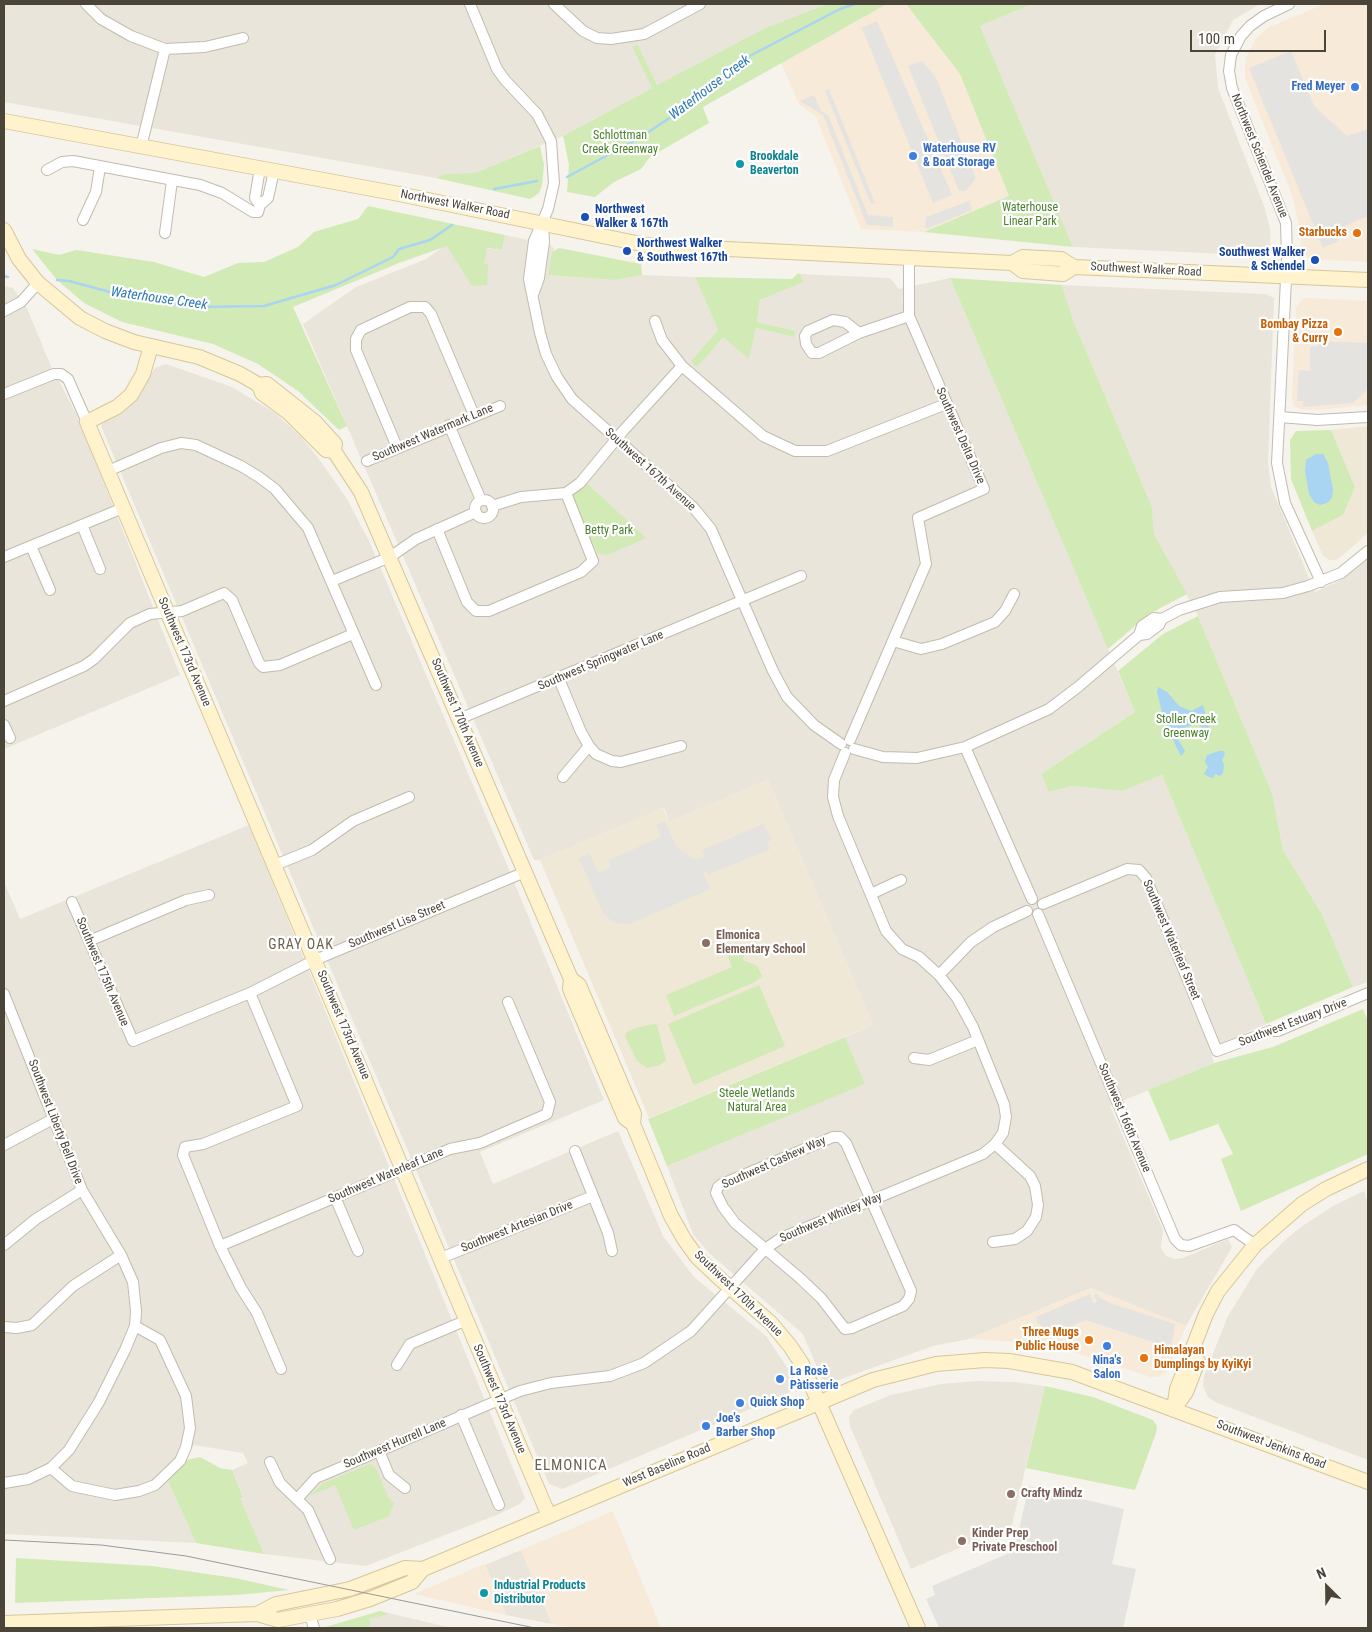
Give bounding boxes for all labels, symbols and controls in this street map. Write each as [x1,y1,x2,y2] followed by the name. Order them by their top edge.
[1192,20,1328,52] scale bar
[1198,30,1235,48] text: 100 m
[666,52,754,124] water label: Waterhouse Creek
[1291,80,1345,94] place label: Fred Meyer
[1349,81,1361,93] marker: Fred Meyer
[1227,92,1291,220] street label: Northwest Schendel Avenue
[582,129,658,157] park label: Schlottman Creek Greenway
[923,142,996,170] place label: Waterhouse RV & Boat Storage
[750,150,799,178] place label: Brookdale Beaverton
[907,150,919,162] marker: Waterhouse RV & Boat Storage
[734,158,746,170] marker: Brookdale Beaverton
[399,187,511,223] street label: Northwest Walker Road
[1002,201,1058,229] park label: Waterhouse Linear Park
[595,203,668,231] place label: Northwest Walker & 167th
[579,211,591,223] marker: Northwest Walker & 167th
[1299,226,1347,240] place label: Starbucks
[1351,227,1363,239] marker: Starbucks
[637,237,728,265] place label: Northwest Walker & Southwest 167th
[621,245,633,257] marker: Northwest Walker & Southwest 167th
[1219,246,1305,274] place label: Southwest Walker & Schendel
[1309,254,1321,266] marker: Southwest Walker & Schendel
[1090,260,1202,280] street label: Southwest Walker Road
[110,284,208,314] water label: Waterhouse Creek
[1260,318,1328,346] place label: Bombay Pizza & Curry
[1332,326,1344,338] marker: Bombay Pizza & Curry
[932,386,988,486] street label: Southwest Delta Drive
[371,401,495,465] street label: Southwest Watermark Lane
[602,426,698,514] street label: Southwest 167th Avenue
[585,524,633,538] park label: Betty Park
[154,595,214,709] street label: Southwest 173rd Avenue
[536,628,666,694] street label: Southwest Springwater Lane
[428,656,486,770] street label: Southwest 170th Avenue
[1156,713,1216,741] park label: Stoller Creek Greenway
[1139,878,1203,1002] street label: Southwest Waterleaf Street
[347,898,447,952] street label: Southwest Lisa Street
[73,915,131,1029] street label: Southwest 175th Avenue
[716,929,806,957] place label: Elmonica Elementary School
[267,937,335,953] district label: GRAY OAK
[700,937,712,949] marker: Elmonica Elementary School
[313,968,373,1082] street label: Southwest 173rd Avenue
[1237,996,1349,1050] street label: Southwest Estuary Drive
[25,1058,85,1186] street label: Southwest Liberty Bell Drive
[1095,1061,1153,1175] street label: Southwest 166th Avenue
[719,1087,795,1115] park label: Steele Wetlands Natural Area
[720,1134,828,1192] street label: Southwest Cashew Way
[326,1145,446,1207] street label: Southwest Waterleaf Lane
[778,1190,884,1246] street label: Southwest Whitley Way
[459,1198,575,1256] street label: Southwest Artesian Drive
[691,1248,785,1340] street label: Southwest 170th Avenue
[1016,1326,1079,1354] place label: Three Mugs Public House
[1083,1334,1095,1346] marker: Three Mugs Public House
[1101,1340,1113,1352] marker: Nina's Salon
[469,1342,529,1456] street label: Southwest 173rd Avenue
[1154,1344,1251,1372] place label: Himalayan Dumplings by KyiKyi
[1138,1352,1150,1364] marker: Himalayan Dumplings by KyiKyi
[1093,1354,1121,1382] place label: Nina's Salon
[790,1365,838,1393] place label: La Rosè Pàtisserie
[774,1373,786,1385] marker: La Rosè Pàtisserie
[750,1396,804,1410] place label: Quick Shop
[734,1397,746,1409] marker: Quick Shop
[716,1412,775,1440] place label: Joe's Barber Shop
[342,1416,448,1472] street label: Southwest Hurrell Lane
[1214,1417,1328,1473] street label: Southwest Jenkins Road
[700,1420,712,1432] marker: Joe's Barber Shop
[621,1441,713,1491] street label: West Baseline Road
[533,1457,609,1475] district label: ELMONICA
[1021,1487,1082,1501] place label: Crafty Mindz
[1005,1488,1017,1500] marker: Crafty Mindz
[972,1527,1057,1555] place label: Kinder Prep Private Preschool
[956,1535,968,1547] marker: Kinder Prep Private Preschool
[1302,1562,1352,1612] north arrow
[1314,1564,1328,1582] text: N
[494,1579,586,1607] place label: Industrial Products Distributor
[478,1587,490,1599] marker: Industrial Products Distributor

